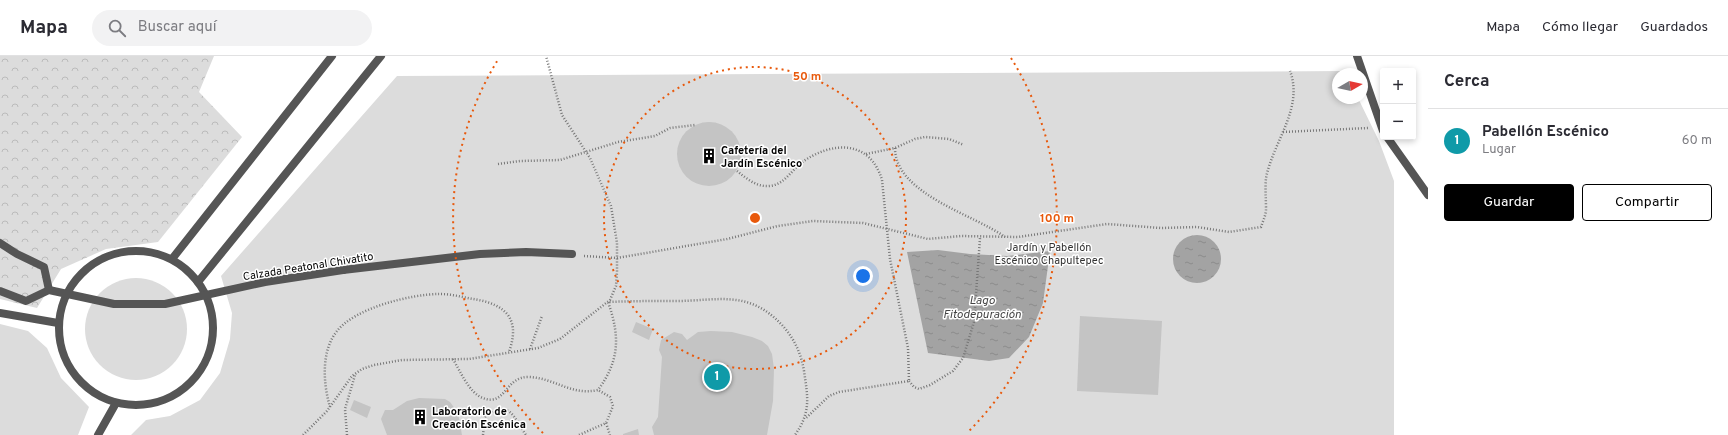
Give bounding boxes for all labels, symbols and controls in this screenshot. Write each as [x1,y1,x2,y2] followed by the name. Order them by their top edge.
[92,10,372,46] search box
[20,16,68,40] text: Mapa
[106,17,128,39] icon: search
[138,18,217,37] text: Buscar aquí
[1486,19,1520,36] text: Mapa
[1542,19,1618,36] text: Cómo llegar
[1640,19,1708,36] text: Guardados
[1332,68,1368,104] north arrow
[1380,68,1416,140] map controls
[1380,68,1416,104] button: +
[793,69,821,85] text: 50 m
[1444,71,1490,93] text: Cerca
[1380,104,1416,140] button: −
[1482,123,1609,142] text: Pabellón Escénico
[1454,133,1460,149] text: 1
[1682,133,1712,149] text: 60 m
[1482,142,1516,158] text: Lugar
[721,144,802,171] place label: Cafetería del Jardín Escénico
[700,147,718,165] building icon: Cafetería del Jardín Escénico
[1444,184,1574,221] button: Guardar
[1582,184,1712,221] button: Compartir
[748,211,762,225] centre of rings
[1040,211,1074,227] text: 100 m
[995,241,1103,268] park label: Jardín y Pabellón Escénico Chapultepec
[242,250,374,284] street label: Calzada Peatonal Chivatito
[853,266,873,286] your location
[943,293,1022,323] water label: Lago Fitodepuración
[704,362,730,392] pin: 1
[432,405,526,432] place label: Laboratorio de Creación Escénica
[411,408,429,426] building icon: Laboratorio de Creación Escénica

